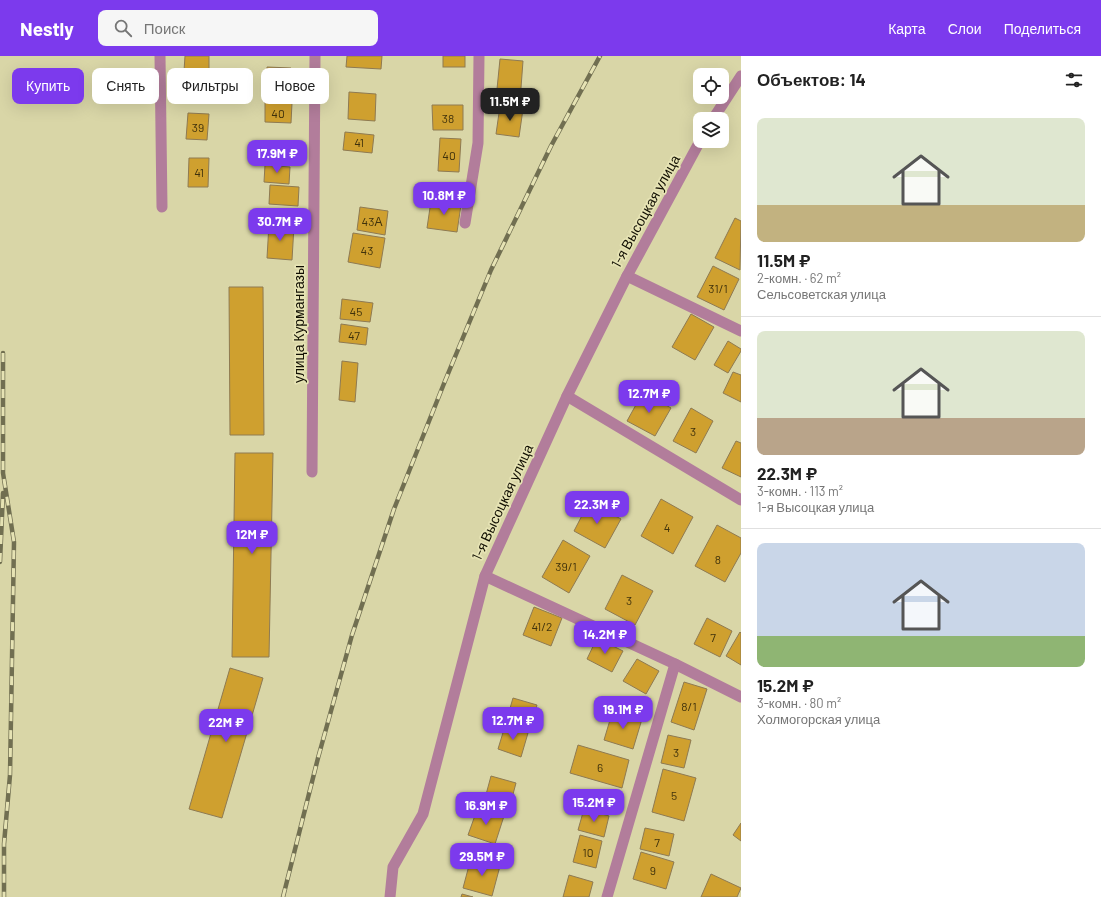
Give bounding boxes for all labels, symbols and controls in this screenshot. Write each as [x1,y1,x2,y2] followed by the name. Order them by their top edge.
[98,10,378,46] search box
[20,17,74,40] text: Nestly
[112,17,134,39] icon: search
[144,19,185,37] text: Поиск
[888,20,926,37] text: Карта
[948,20,982,37] text: Слои
[1004,20,1081,37] text: Поделиться
[12,68,84,104] chip: Купить
[92,68,159,104] chip: Снять
[167,68,253,104] chip: Фильтры
[261,68,329,104] chip: Новое
[693,68,729,148] map controls
[693,68,729,104] button: locate
[757,69,866,89] text: Объектов: 14
[1063,69,1085,91] icon: filters
[473,88,547,122] pin: 11.5M ₽
[490,93,530,109] text: 11.5M ₽
[271,106,285,120] house number: 40
[442,111,454,125] house number: 38
[693,112,729,148] button: layers
[192,120,204,134] house number: 39
[354,135,364,149] house number: 41
[240,140,314,174] pin: 17.9M ₽
[885,144,957,216] icon: home
[256,145,298,161] text: 17.9M ₽
[442,148,456,162] house number: 40
[607,151,683,270] street label: 1-я Высоцкая улица
[194,165,204,179] house number: 41
[407,182,481,216] pin: 10.8M ₽
[422,187,466,203] text: 10.8M ₽
[243,208,317,242] pin: 30.7M ₽
[257,213,303,229] text: 30.7M ₽
[362,214,382,228] house number: 43А
[361,243,373,257] house number: 43
[757,250,810,270] text: 11.5M ₽
[290,265,307,383] street label: улица Курмангазы
[757,270,841,286] text: 2-комн. · 62 m²
[708,281,728,295] house number: 31/1
[757,286,886,302] text: Сельсоветская улица
[350,304,362,318] house number: 45
[348,328,360,342] house number: 47
[885,357,957,429] icon: home
[612,380,686,414] pin: 12.7M ₽
[628,385,670,401] text: 12.7M ₽
[690,424,696,438] house number: 3
[468,441,536,563] street label: 1-я Высоцкая улица
[757,463,817,483] text: 22.3M ₽
[757,483,843,499] text: 3-комн. · 113 m²
[560,491,634,525] pin: 22.3M ₽
[574,496,620,512] text: 22.3M ₽
[757,499,874,515] text: 1-я Высоцкая улица
[664,520,670,534] house number: 4
[224,521,280,555] pin: 12M ₽
[236,526,268,542] text: 12M ₽
[715,552,721,566] house number: 8
[555,559,577,573] house number: 39/1
[885,569,957,641] icon: home
[626,593,632,607] house number: 3
[532,619,552,633] house number: 41/2
[568,621,642,655] pin: 14.2M ₽
[583,626,627,642] text: 14.2M ₽
[710,630,716,644] house number: 7
[757,675,814,695] text: 15.2M ₽
[757,695,841,711] text: 3-комн. · 80 m²
[586,696,660,730] pin: 19.1M ₽
[681,699,697,713] house number: 8/1
[603,701,643,717] text: 19.1M ₽
[476,707,550,741] pin: 12.7M ₽
[198,709,254,743] pin: 22M ₽
[757,711,880,727] text: Холмогорская улица
[492,712,534,728] text: 12.7M ₽
[208,714,244,730] text: 22M ₽
[673,745,679,759] house number: 3
[597,760,603,774] house number: 6
[671,788,677,802] house number: 5
[557,789,631,823] pin: 15.2M ₽
[449,792,523,826] pin: 16.9M ₽
[572,794,616,810] text: 15.2M ₽
[464,797,508,813] text: 16.9M ₽
[654,835,660,849] house number: 7
[445,843,519,877] pin: 29.5M ₽
[583,845,593,859] house number: 10
[459,848,505,864] text: 29.5M ₽
[650,863,656,877] house number: 9

